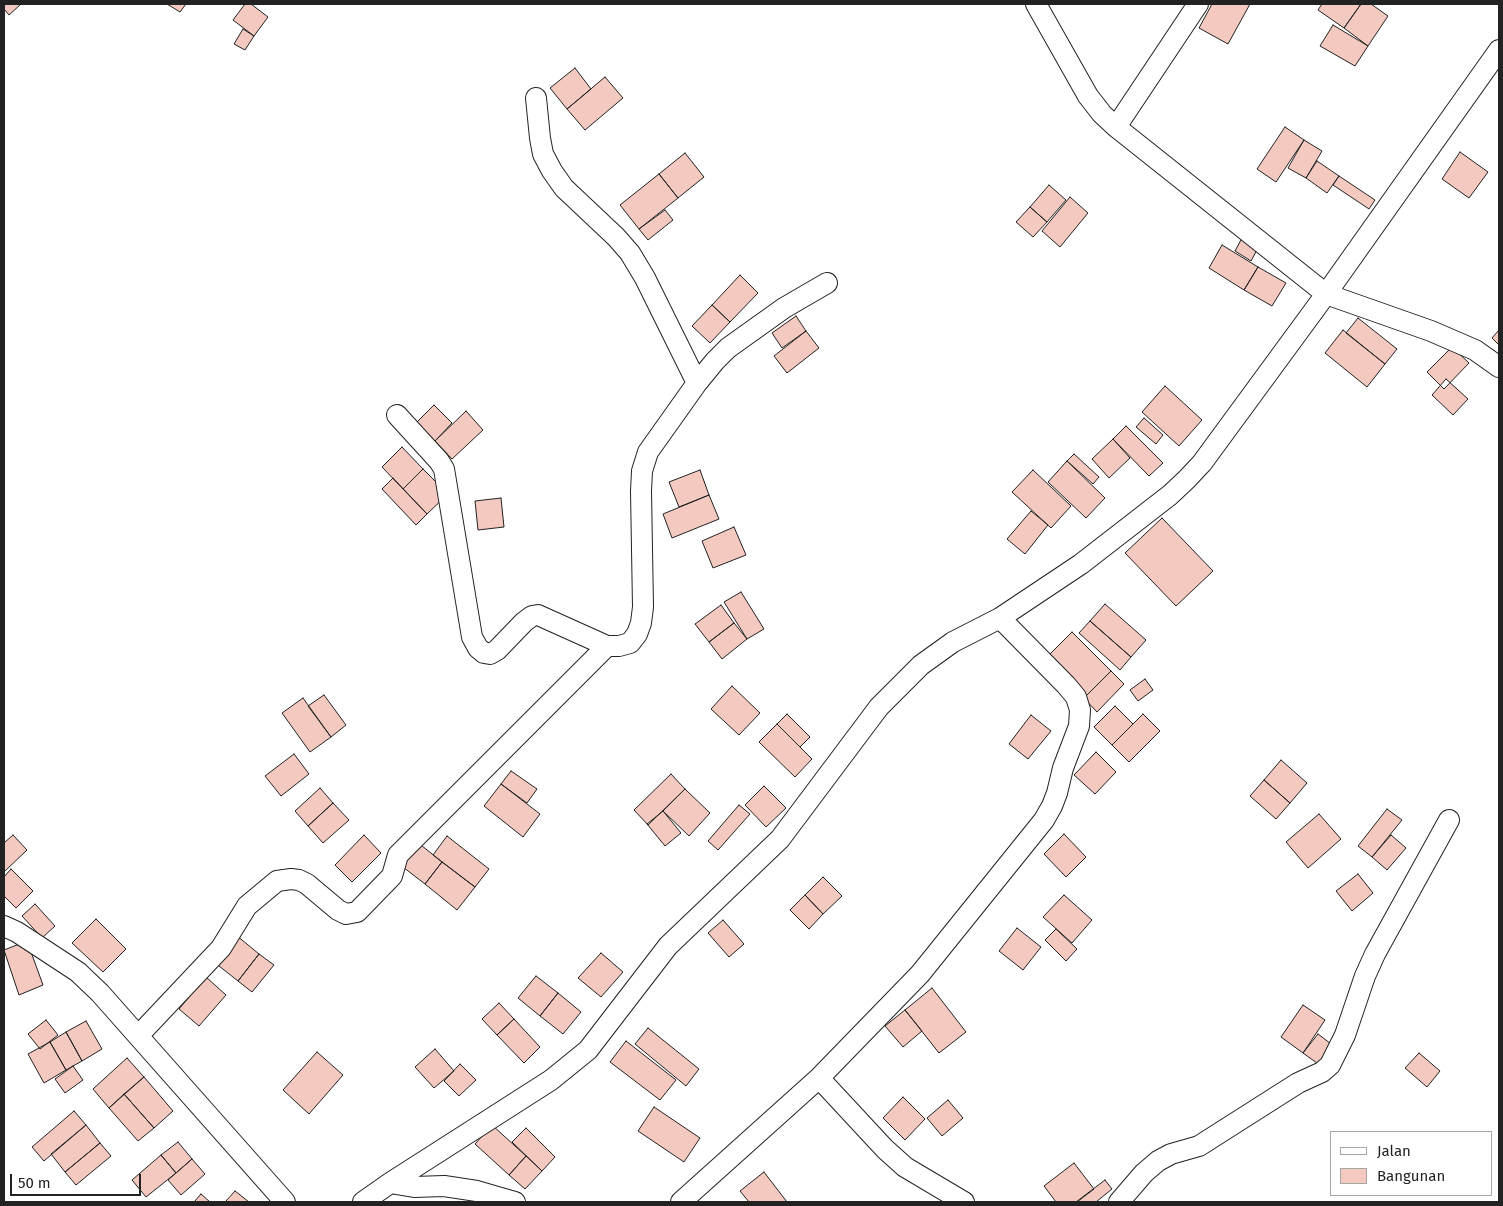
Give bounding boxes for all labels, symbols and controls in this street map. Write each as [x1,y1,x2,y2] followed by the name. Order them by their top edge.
[1330,1131,1493,1196] legend
[1377,1142,1411,1160] text: Jalan
[12,1164,144,1196] scale bar
[1377,1167,1445,1185] text: Bangunan
[18,1174,51,1192] text: 50 m

